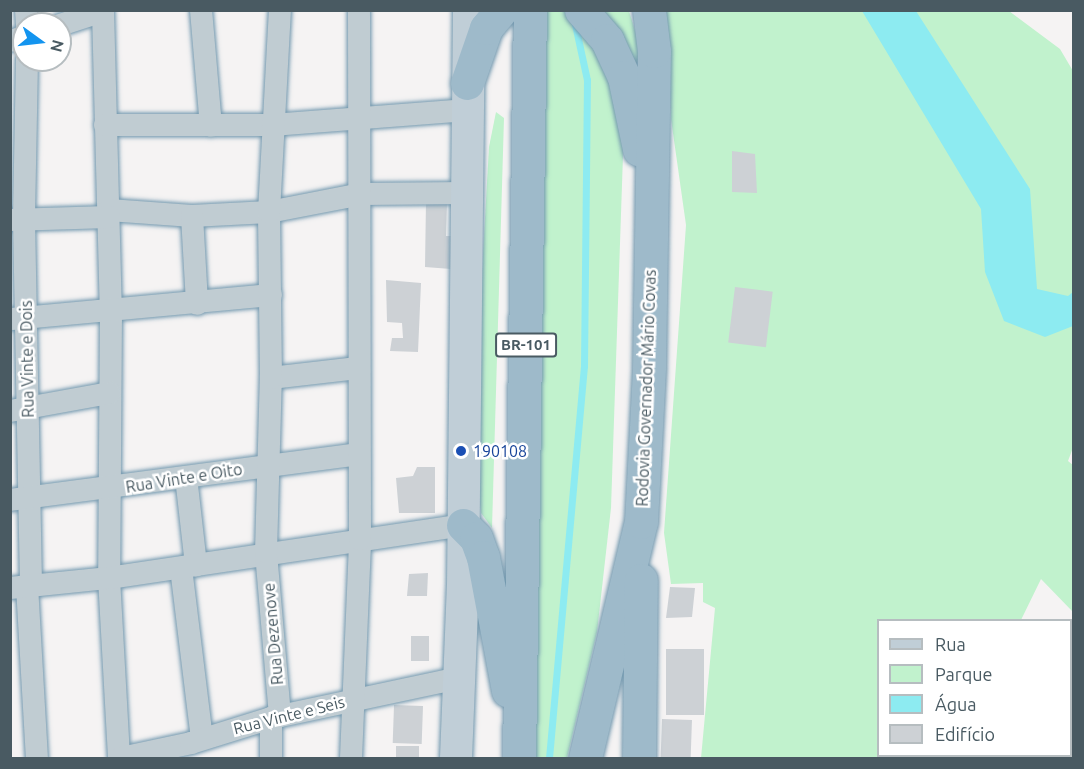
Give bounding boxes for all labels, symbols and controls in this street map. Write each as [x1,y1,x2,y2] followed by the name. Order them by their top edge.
[12,12,72,72] north arrow
[47,38,68,54] text: N
[632,269,660,507] street label: Rodovia Governador Mário Covas
[16,300,38,418] street label: Rua Vinte e Dois
[494,333,558,357] road number: BR-101
[473,441,527,461] place label: 190108
[454,444,468,458] marker: 190108
[124,459,244,497] street label: Rua Vinte e Oito
[259,582,287,686] street label: Rua Dezenove
[877,619,1072,757] legend
[935,634,966,654] text: Rua
[935,664,992,684] text: Parque
[231,692,347,738] street label: Rua Vinte e Seis
[935,694,977,714] text: Água
[935,724,995,744] text: Edifício

